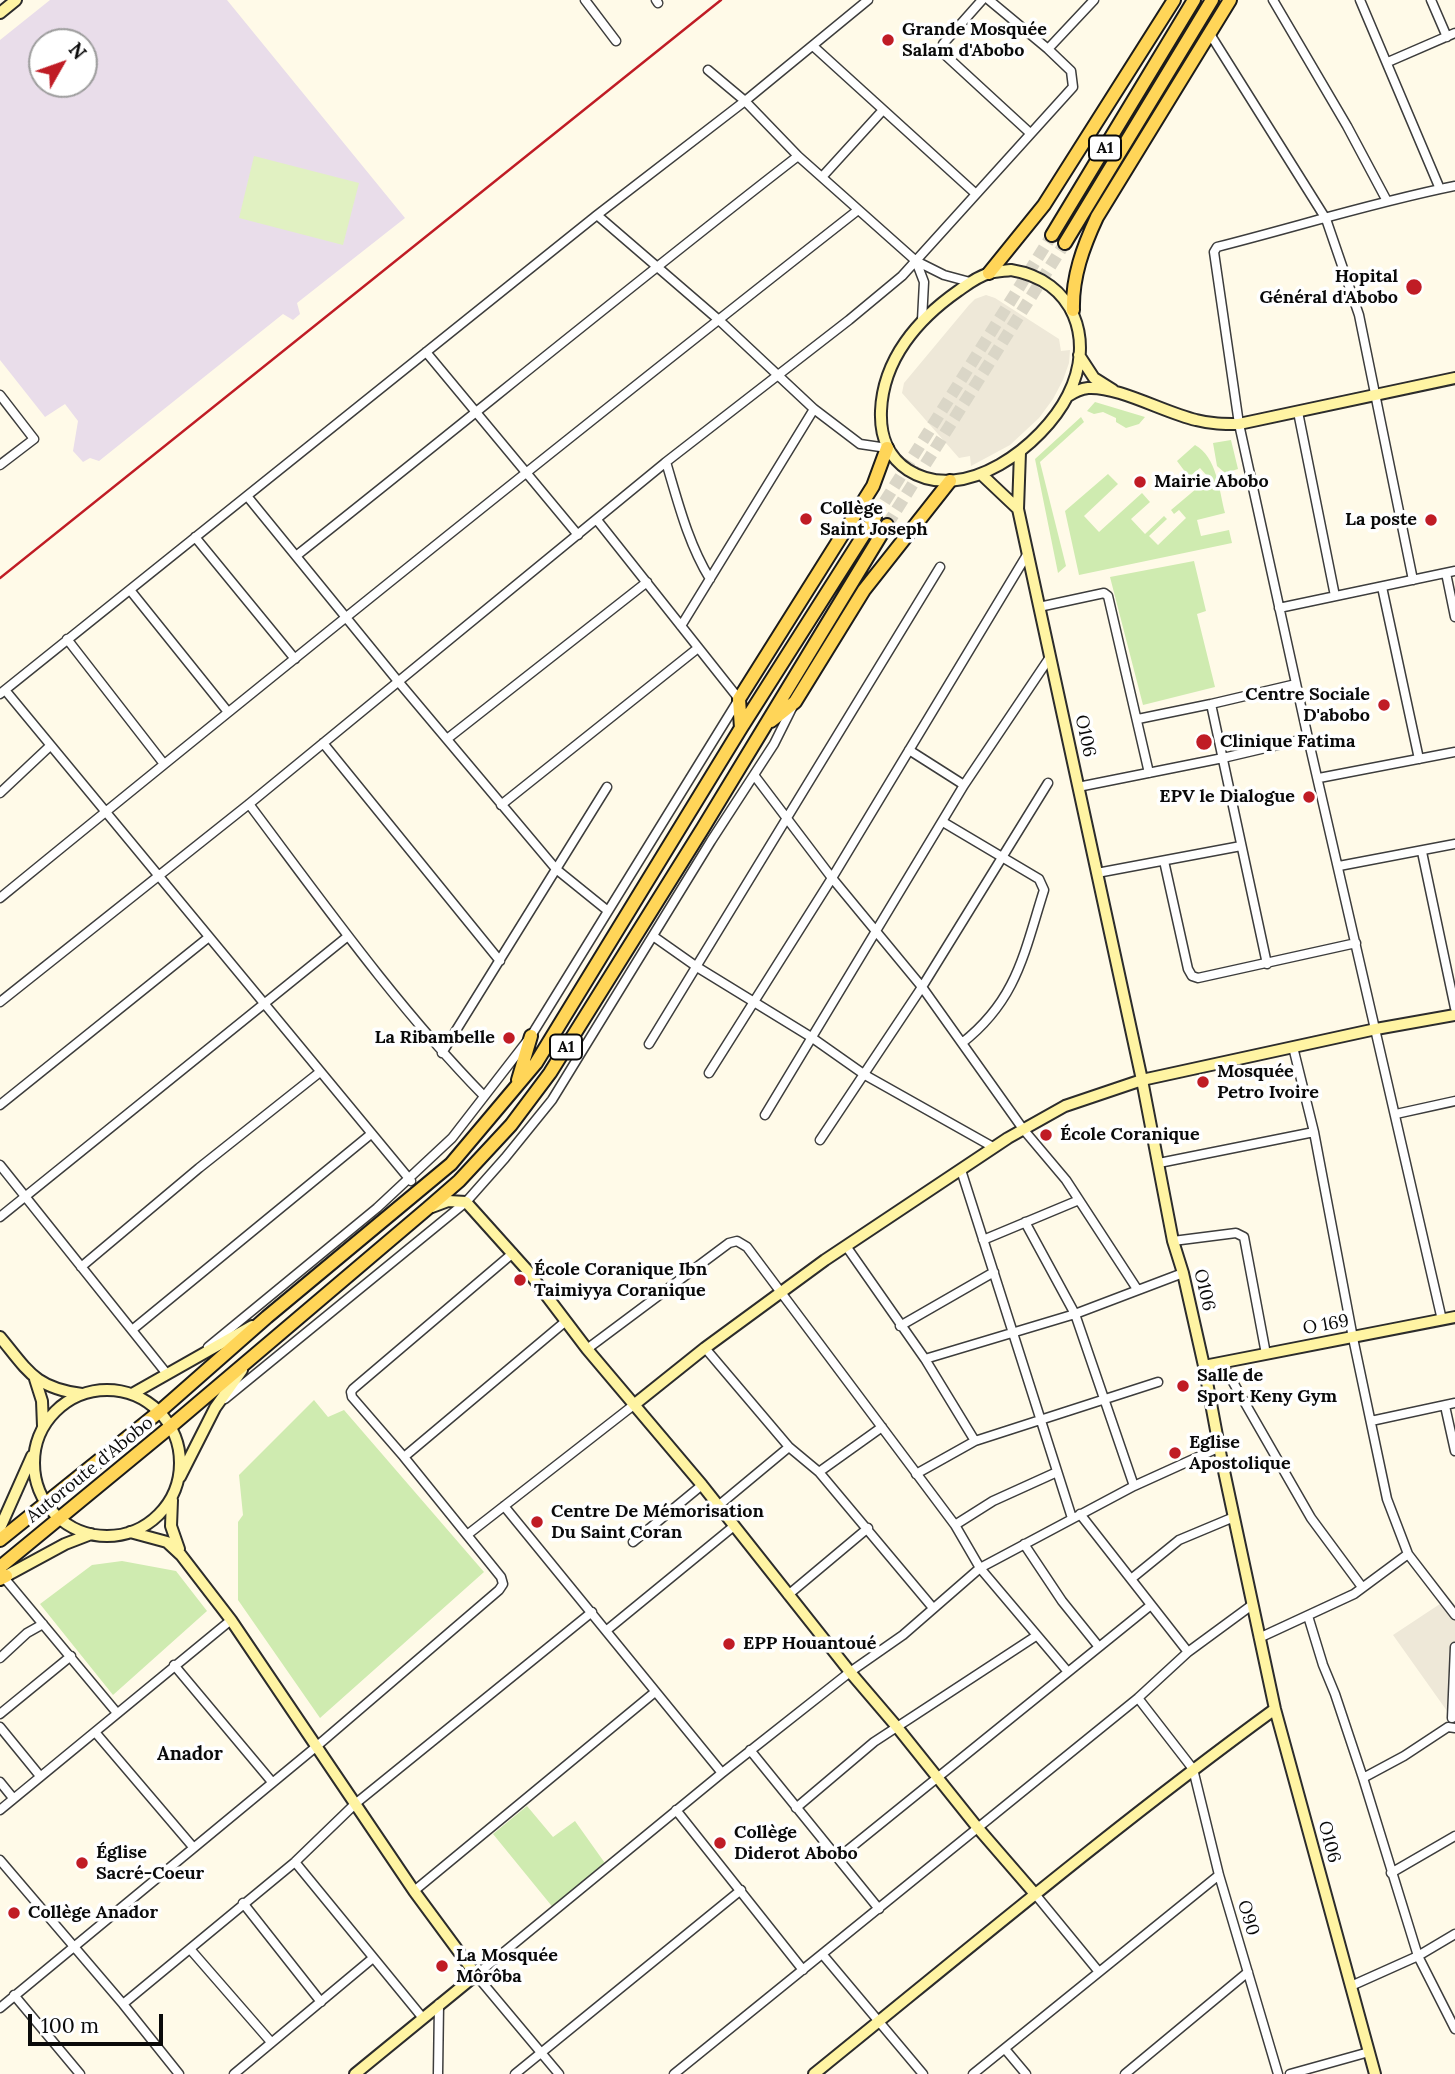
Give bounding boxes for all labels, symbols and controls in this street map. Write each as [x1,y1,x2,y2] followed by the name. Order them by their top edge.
[902,19,1047,61] place label: Grande Mosquée Salam d'Abobo
[28,28,98,98] north arrow
[880,32,896,48] marker: Grande Mosquée Salam d'Abobo
[64,37,91,64] text: N
[1089,136,1121,160] road number: A1
[1259,266,1398,308] place label: Hopital Général d'Abobo
[1404,277,1424,297] marker: Hopital Général d'Abobo
[1154,471,1269,493] place label: Mairie Abobo
[1132,474,1148,490] marker: Mairie Abobo
[820,498,928,540] place label: Collège Saint Joseph
[1345,509,1417,531] place label: La poste
[798,511,814,527] marker: Collège Saint Joseph
[1423,512,1439,528] marker: La poste
[1245,684,1370,726] place label: Centre Sociale D'abobo
[1376,697,1392,713] marker: Centre Sociale D'abobo
[1070,713,1100,759] street label: O106
[1220,731,1355,753] place label: Clinique Fatima
[1194,732,1214,752] marker: Clinique Fatima
[1159,786,1295,808] place label: EPV le Dialogue
[1301,789,1317,805] marker: EPV le Dialogue
[375,1027,495,1049] place label: La Ribambelle
[501,1030,517,1046] marker: La Ribambelle
[550,1035,582,1060] road number: A1
[1217,1061,1319,1104] place label: Mosquée Petro Ivoire
[1195,1074,1211,1090] marker: Mosquée Petro Ivoire
[1060,1124,1200,1146] place label: École Coranique
[1038,1127,1054,1143] marker: École Coranique
[534,1259,707,1302] place label: École Coranique Ibn Taimiyya Coranique
[1189,1267,1219,1313] street label: O106
[512,1272,528,1288] marker: École Coranique Ibn Taimiyya Coranique
[1301,1310,1351,1340] street label: O 169
[1197,1365,1337,1408] place label: Salle de Sport Keny Gym
[1175,1378,1191,1394] marker: Salle de Sport Keny Gym
[22,1412,158,1528] street label: Autoroute d'Abobo
[1189,1432,1291,1474] place label: Eglise Apostolique
[1167,1445,1183,1461] marker: Eglise Apostolique
[551,1501,764,1544] place label: Centre De Mémorisation Du Saint Coran
[529,1514,545,1530] marker: Centre De Mémorisation Du Saint Coran
[743,1633,876,1655] place label: EPP Houantoué
[721,1636,737,1652] marker: EPP Houantoué
[157,1744,223,1766] district label: Anador
[1313,1819,1345,1865] street label: O106
[734,1822,858,1864] place label: Collège Diderot Abobo
[712,1835,728,1851] marker: Collège Diderot Abobo
[96,1842,204,1884] place label: Église Sacré-Coeur
[74,1855,90,1871] marker: Église Sacré-Coeur
[1232,1898,1264,1938] street label: O90
[28,1902,158,1924] place label: Collège Anador
[6,1905,22,1921] marker: Collège Anador
[456,1945,558,1988] place label: La Mosquée Môrôba
[434,1958,450,1974] marker: La Mosquée Môrôba
[32,2000,166,2044] scale bar
[41,2012,99,2039] text: 100 m

